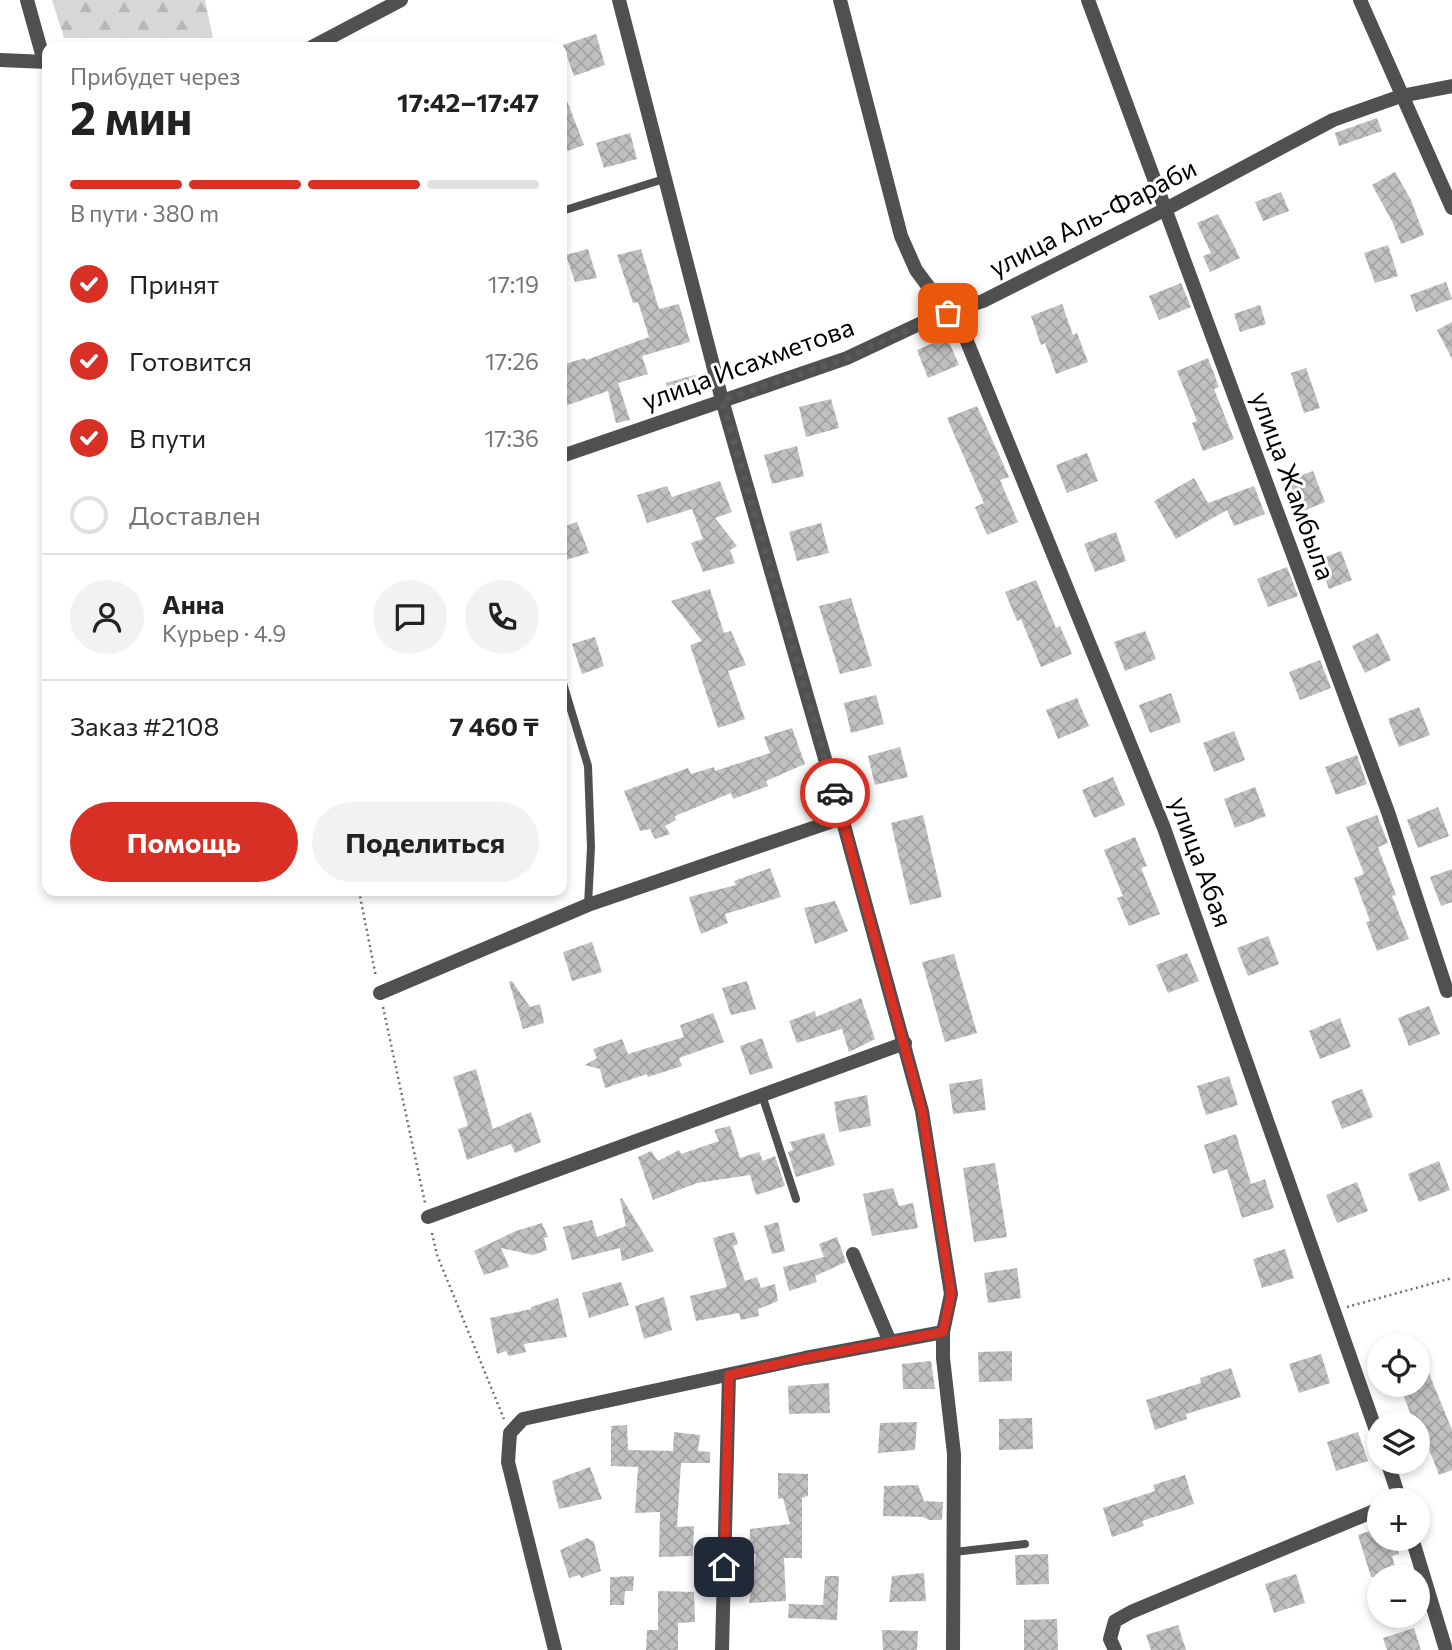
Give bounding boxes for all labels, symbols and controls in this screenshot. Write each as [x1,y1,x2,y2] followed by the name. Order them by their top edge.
[70,62,240,90] text: Прибудет через
[397,86,539,117] text: 17:42–17:47
[70,88,192,144] text: 2 мин
[984,151,1201,282] street label: улица Аль-Фараби
[70,199,219,227] text: В пути · 380 m
[70,265,108,303] icon: check
[129,268,219,299] text: Принят
[488,270,539,298] text: 17:19
[918,283,978,343] pin
[929,294,967,332] icon: bag
[637,310,858,415] street label: улица Исахметова
[70,342,108,380] icon: check
[129,345,252,376] text: Готовится
[485,347,539,375] text: 17:26
[1246,387,1343,584] street label: улица Жамбыла
[70,419,108,457] icon: check
[129,422,206,453] text: В пути
[485,424,539,452] text: 17:36
[129,499,261,530] text: Доставлен
[70,580,144,654] button: person
[373,580,447,654] button: chat
[465,580,539,654] button: phone
[162,588,224,619] text: Анна
[162,619,286,647] text: Курьер · 4.9
[70,710,219,741] text: Заказ #2108
[450,710,539,741] text: 7 460 ₸
[800,758,870,828] courier
[816,774,854,812] icon: car
[1165,792,1240,931] street label: улица Абая
[70,802,298,882] button: Помощь
[312,802,539,882] button: Поделиться
[1367,1334,1430,1628] map controls
[1367,1334,1430,1397] button: locate
[1367,1411,1430,1474] button: layers
[1367,1488,1430,1551] button: +
[694,1537,754,1597] pin
[705,1548,743,1586] icon: home
[1367,1565,1430,1628] button: −

